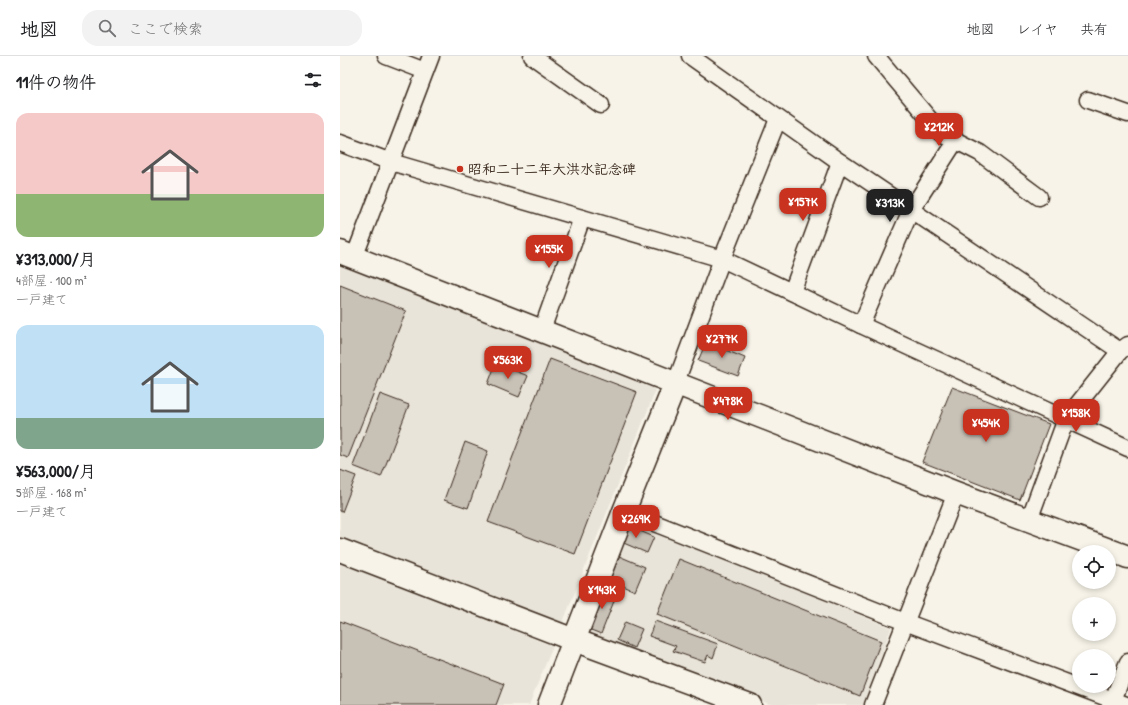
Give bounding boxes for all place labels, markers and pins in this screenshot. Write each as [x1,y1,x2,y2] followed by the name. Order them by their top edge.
[911,113,967,147] pin: ¥212K
[468,159,636,178] place label: 昭和二十二年大洪水記念碑
[455,164,465,174] marker: 昭和二十二年大洪水記念碑
[775,188,831,222] pin: ¥157K
[862,189,918,223] pin: ¥313K
[521,235,577,269] pin: ¥155K
[694,325,750,359] pin: ¥277K
[480,346,536,380] pin: ¥563K
[700,387,756,421] pin: ¥478K
[1048,399,1104,433] pin: ¥158K
[958,409,1014,443] pin: ¥454K
[608,505,664,539] pin: ¥269K
[574,576,630,610] pin: ¥143K

